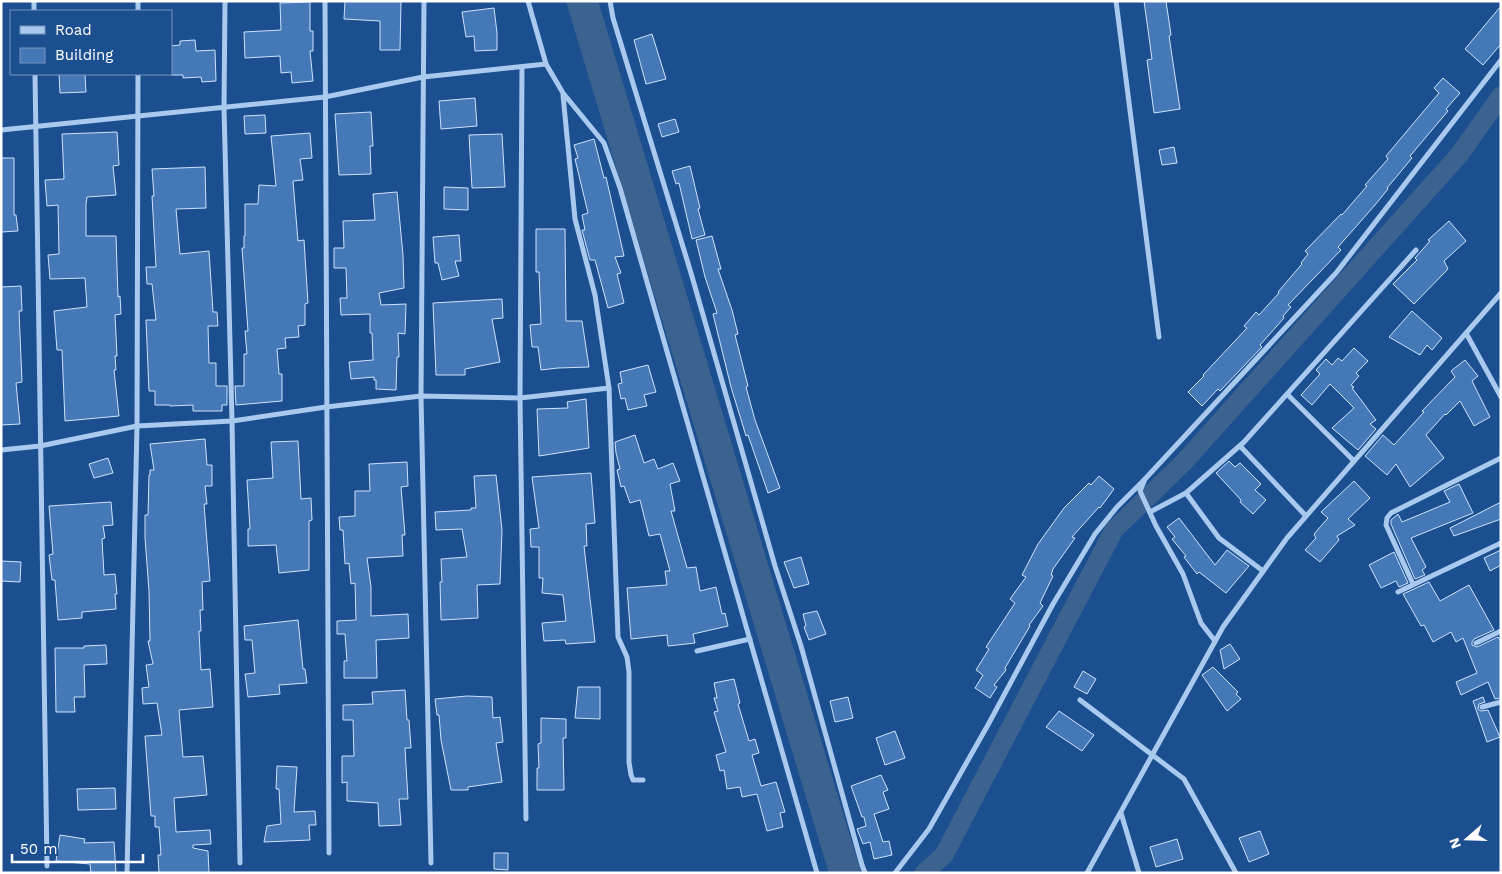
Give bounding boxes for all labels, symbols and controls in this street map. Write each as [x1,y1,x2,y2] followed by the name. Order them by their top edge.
[10,10,172,75] legend
[55,21,92,39] text: Road
[55,46,113,64] text: Building
[1442,814,1492,864] north arrow
[12,832,144,864] scale bar
[1445,836,1464,851] text: N
[20,840,57,858] text: 50 m

